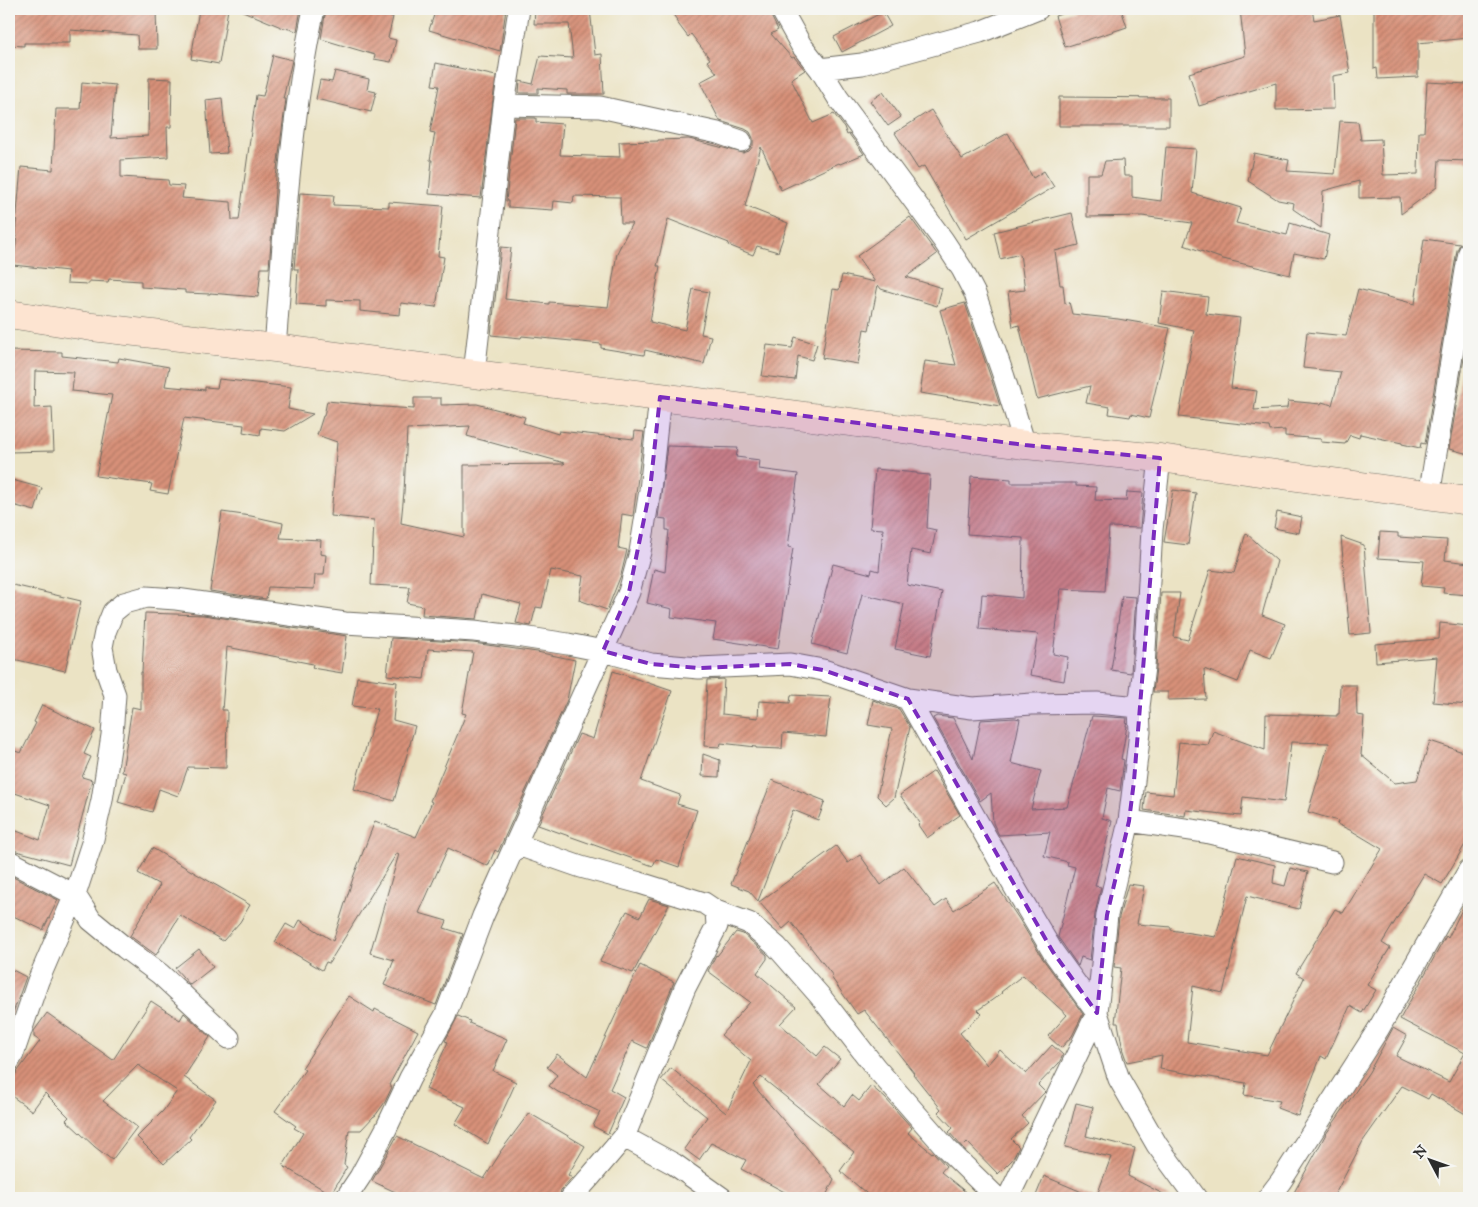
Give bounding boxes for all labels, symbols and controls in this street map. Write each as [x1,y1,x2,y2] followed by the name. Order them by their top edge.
[1406,1134,1456,1184] north arrow
[1410,1142,1431,1162] text: N

